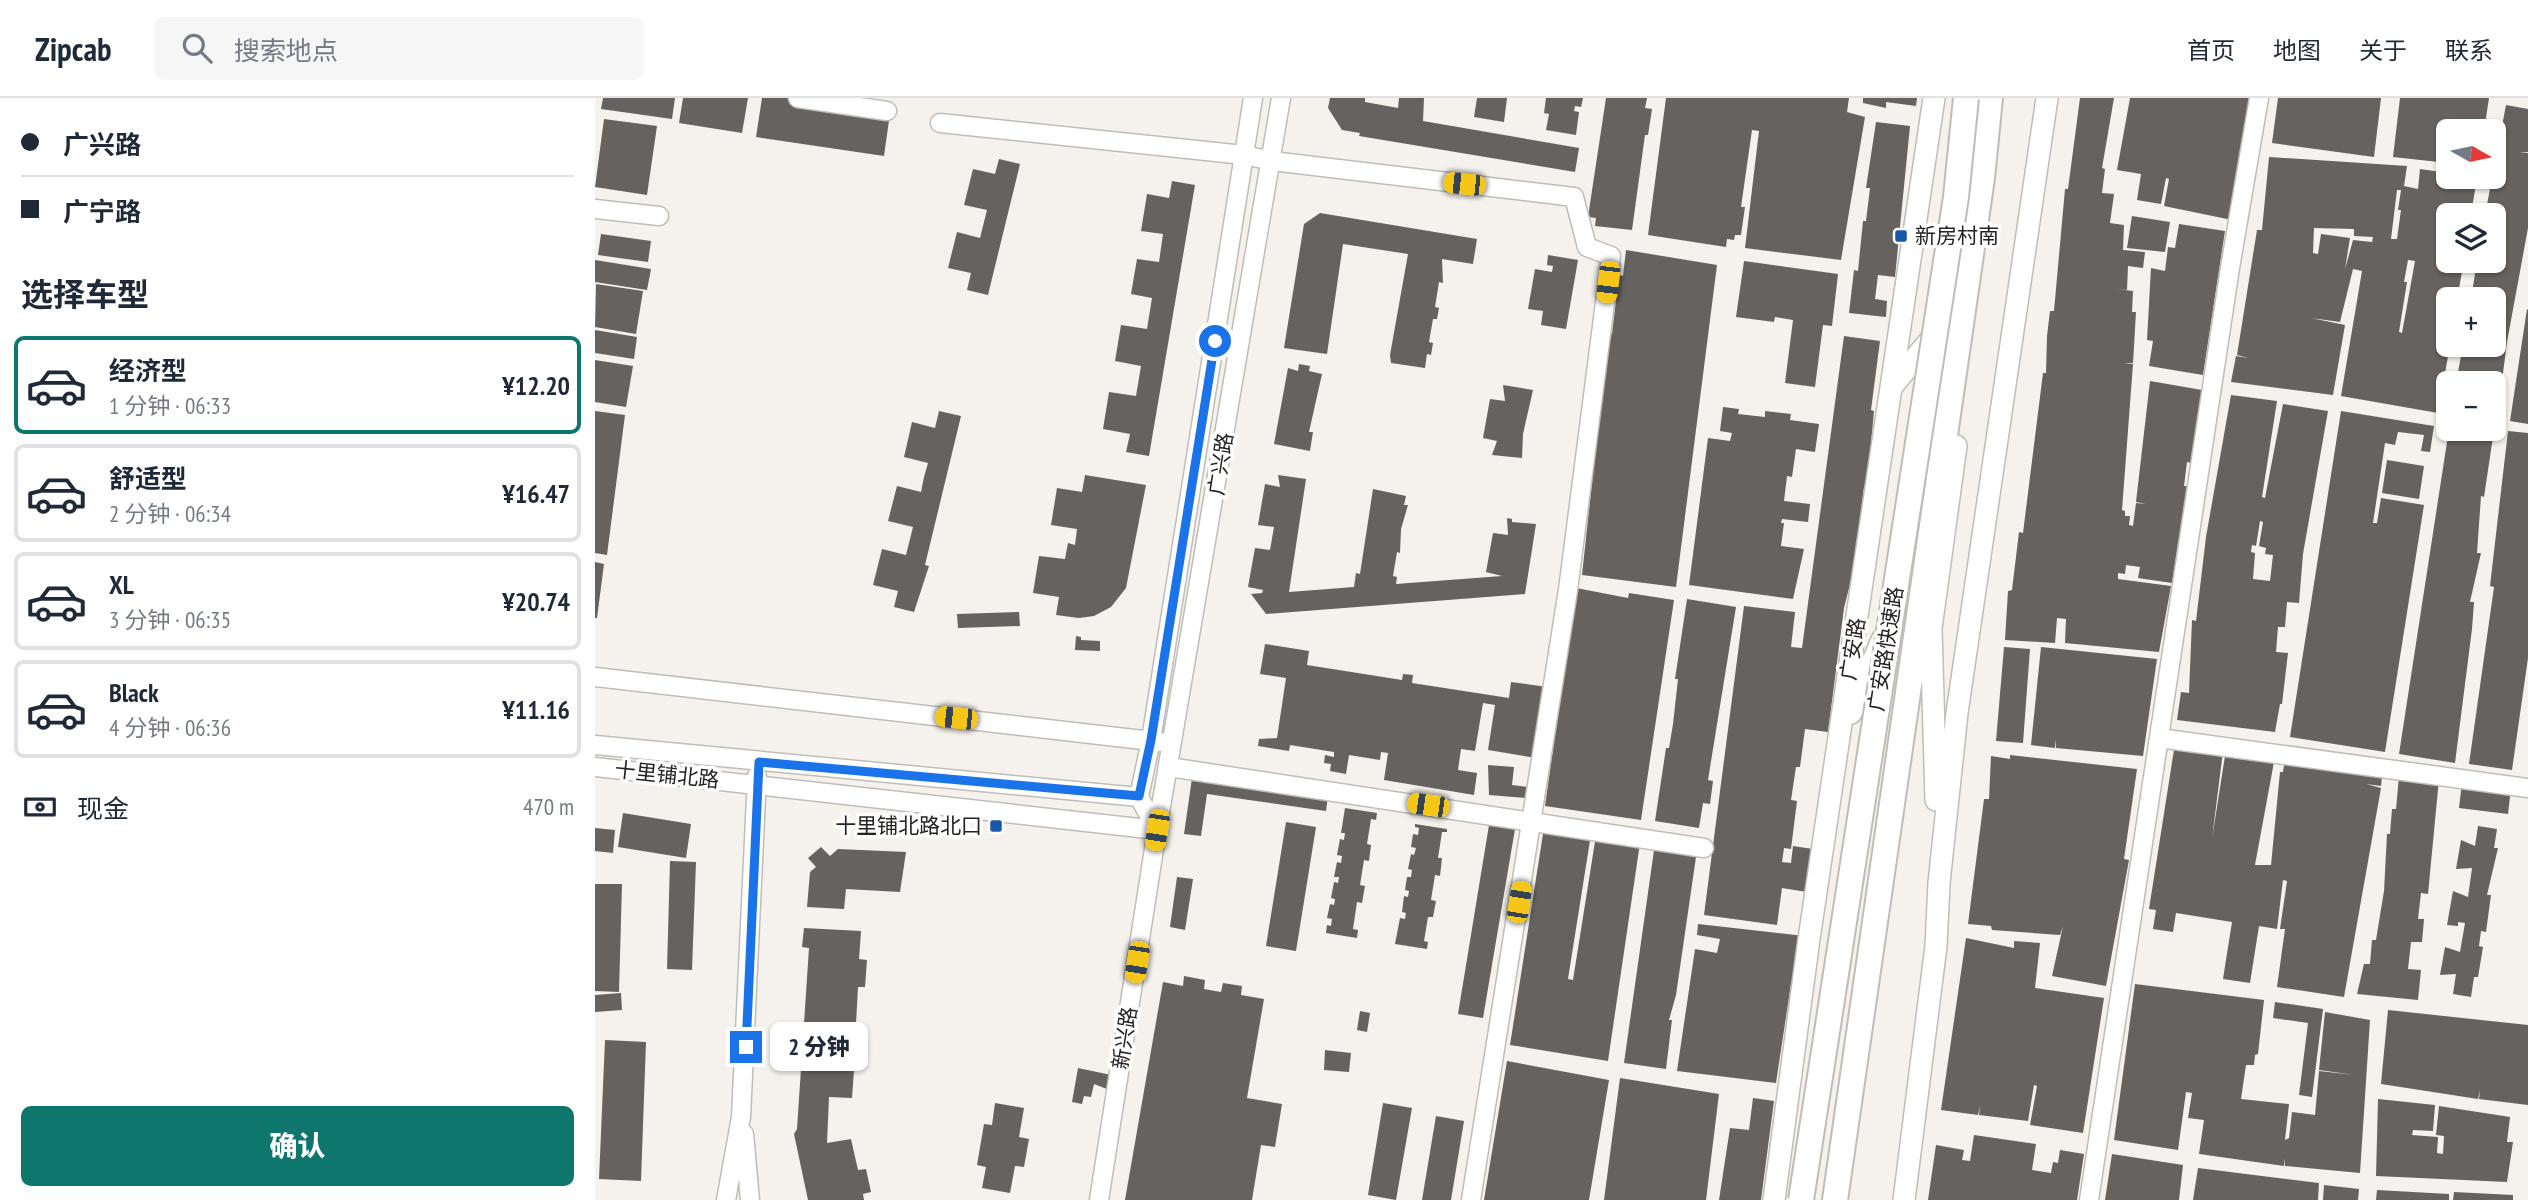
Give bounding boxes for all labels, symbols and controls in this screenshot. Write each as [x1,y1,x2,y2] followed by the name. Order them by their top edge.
[154,17,644,80] search box
[35,27,112,70] text: Zipcab
[178,29,216,67] icon: search
[234,34,338,67] text: 搜索地点
[2187,35,2235,66] text: 首页
[2273,35,2321,66] text: 地图
[2359,35,2407,66] text: 关于
[2445,35,2493,66] text: 联系
[2436,119,2506,189] north arrow
[2436,119,2506,441] map controls
[63,128,141,161] text: 广兴路
[1443,171,1486,197] car
[63,195,141,228] text: 广宁路
[2436,203,2506,273] button: layers
[1915,222,1999,249] place label: 新房村南
[1893,228,1909,244] marker: 新房村南
[1596,260,1621,304] car
[21,273,149,315] text: 选择车型
[2436,287,2506,357] button: +
[1199,325,1231,357] route start
[25,354,88,417] icon: car
[109,354,187,387] text: 经济型
[502,369,570,402] text: ¥12.20
[2436,371,2506,441] button: −
[109,391,231,420] text: 1 分钟 · 06:33
[1202,431,1239,497] street label: 广兴路
[25,462,88,525] icon: car
[109,462,187,495] text: 舒适型
[502,477,570,510] text: ¥16.47
[109,499,231,528] text: 2 分钟 · 06:34
[109,568,134,601] text: XL
[25,570,88,633] icon: car
[502,585,570,618] text: ¥20.74
[1862,585,1909,713] street label: 广安路快速路
[109,605,231,634] text: 3 分钟 · 06:35
[1834,616,1871,682] street label: 广安路
[109,676,159,709] text: Black
[25,678,88,741] icon: car
[502,693,570,726] text: ¥11.16
[935,705,978,731] car
[109,713,231,742] text: 4 分钟 · 06:36
[613,756,721,793] street label: 十里铺北路
[21,788,59,826] icon: cash
[77,792,129,825] text: 现金
[523,792,574,821] text: 470 m
[1406,792,1451,818] car
[1144,808,1171,852] car
[835,812,982,839] place label: 十里铺北路北口
[988,818,1004,834] marker: 十里铺北路北口
[1506,880,1533,924] car
[1124,940,1151,984] car
[1106,1005,1143,1071] street label: 新兴路
[771,1023,869,1072] callout: 2 分钟
[730,1031,762,1063] route end
[788,1032,850,1061] text: 2 分钟
[21,1106,574,1186] button: 确认

